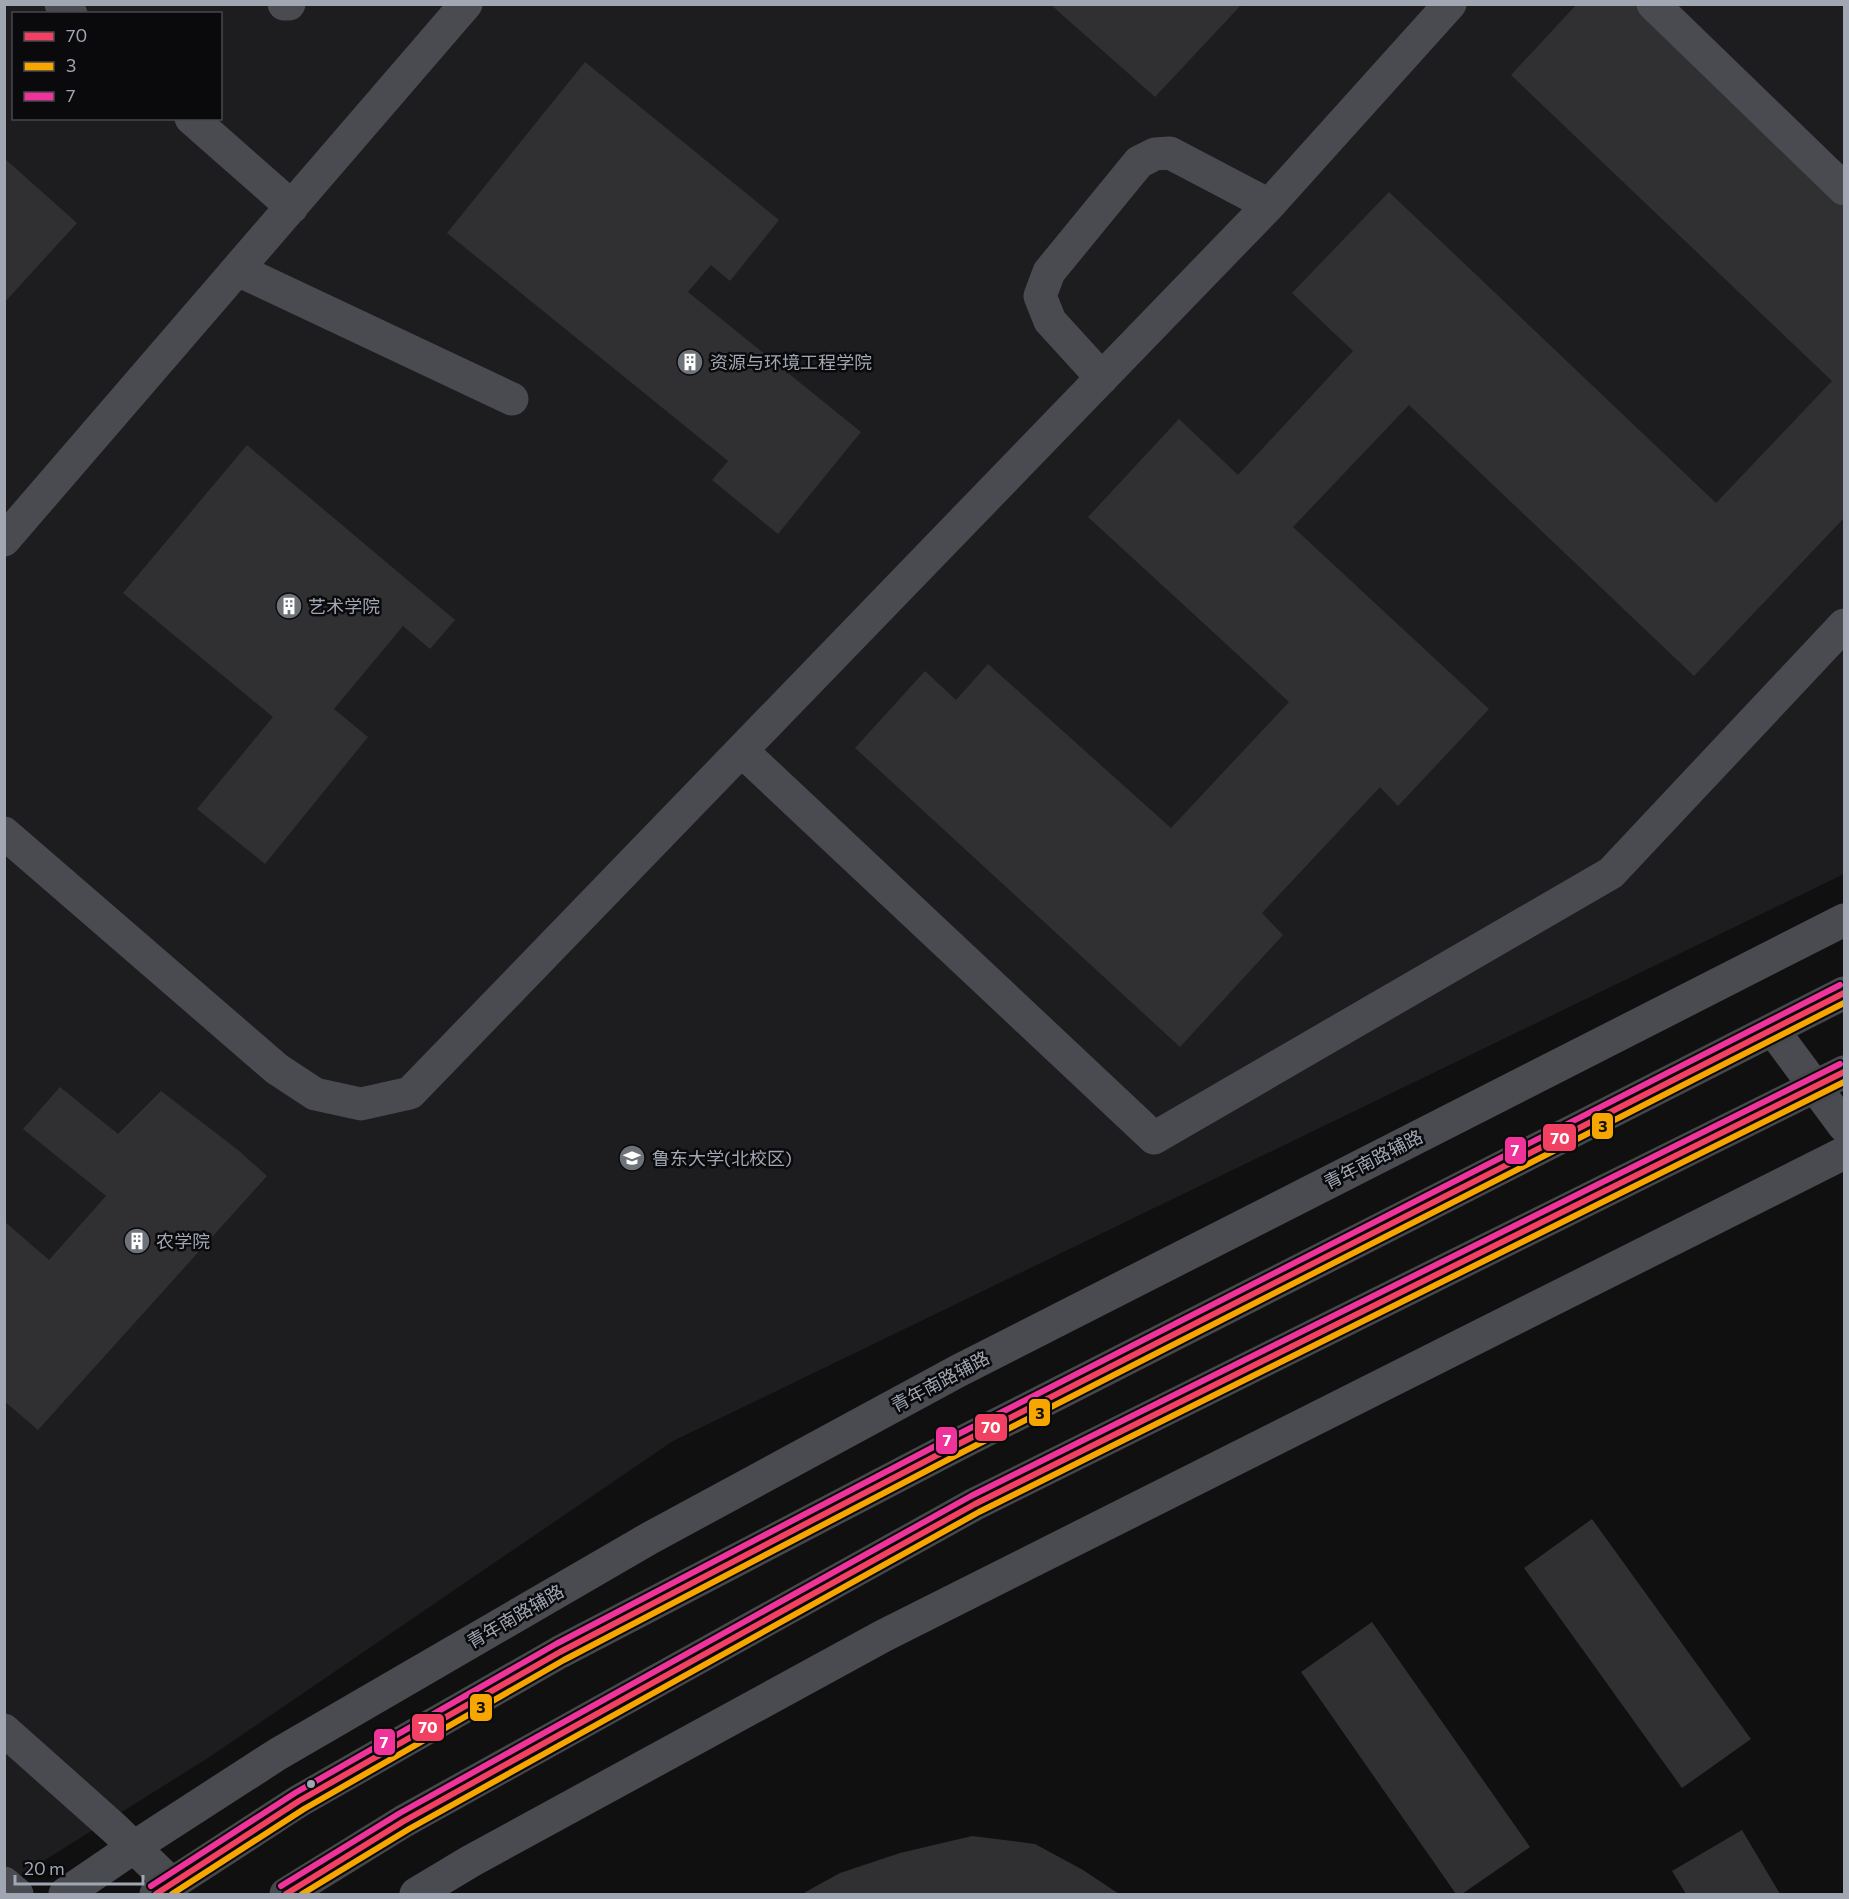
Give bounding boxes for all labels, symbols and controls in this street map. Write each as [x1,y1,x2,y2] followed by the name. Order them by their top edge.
[12,12,222,120] legend
[66,24,87,46] text: 70
[66,54,76,76] text: 3
[66,84,76,106] text: 7
[675,347,705,377] building icon: 资源与环境工程学院
[710,351,872,373] place label: 资源与环境工程学院
[274,591,304,621] building icon: 艺术学院
[308,595,380,617] place label: 艺术学院
[1591,1112,1614,1140] line badge: 3
[1598,1116,1608,1135] text: 3
[1542,1123,1577,1152] line badge: 70
[1320,1125,1426,1193] street label: 青年南路辅路
[1550,1128,1570,1147] text: 70
[1504,1136,1527,1165] line badge: 7
[1511,1140,1520,1159] text: 7
[617,1143,647,1173] school or university icon: 鲁东大学(北校区)
[652,1147,792,1169] place label: 鲁东大学(北校区)
[122,1226,152,1256] building icon: 农学院
[156,1230,210,1252] place label: 农学院
[887,1346,993,1416] street label: 青年南路辅路
[1028,1398,1051,1427] line badge: 3
[1035,1403,1045,1422] text: 3
[974,1413,1008,1442] line badge: 70
[981,1417,1001,1436] text: 70
[935,1426,958,1455] line badge: 7
[943,1430,952,1449] text: 7
[463,1579,567,1653] street label: 青年南路辅路
[469,1693,493,1722] line badge: 3
[476,1697,486,1716] text: 3
[411,1713,445,1742] line badge: 70
[418,1717,438,1736] text: 70
[373,1728,396,1756] line badge: 7
[380,1732,389,1751] text: 7
[305,1778,317,1790] unlabelled marker
[15,1848,142,1886] scale bar
[24,1857,65,1879] text: 20 m

